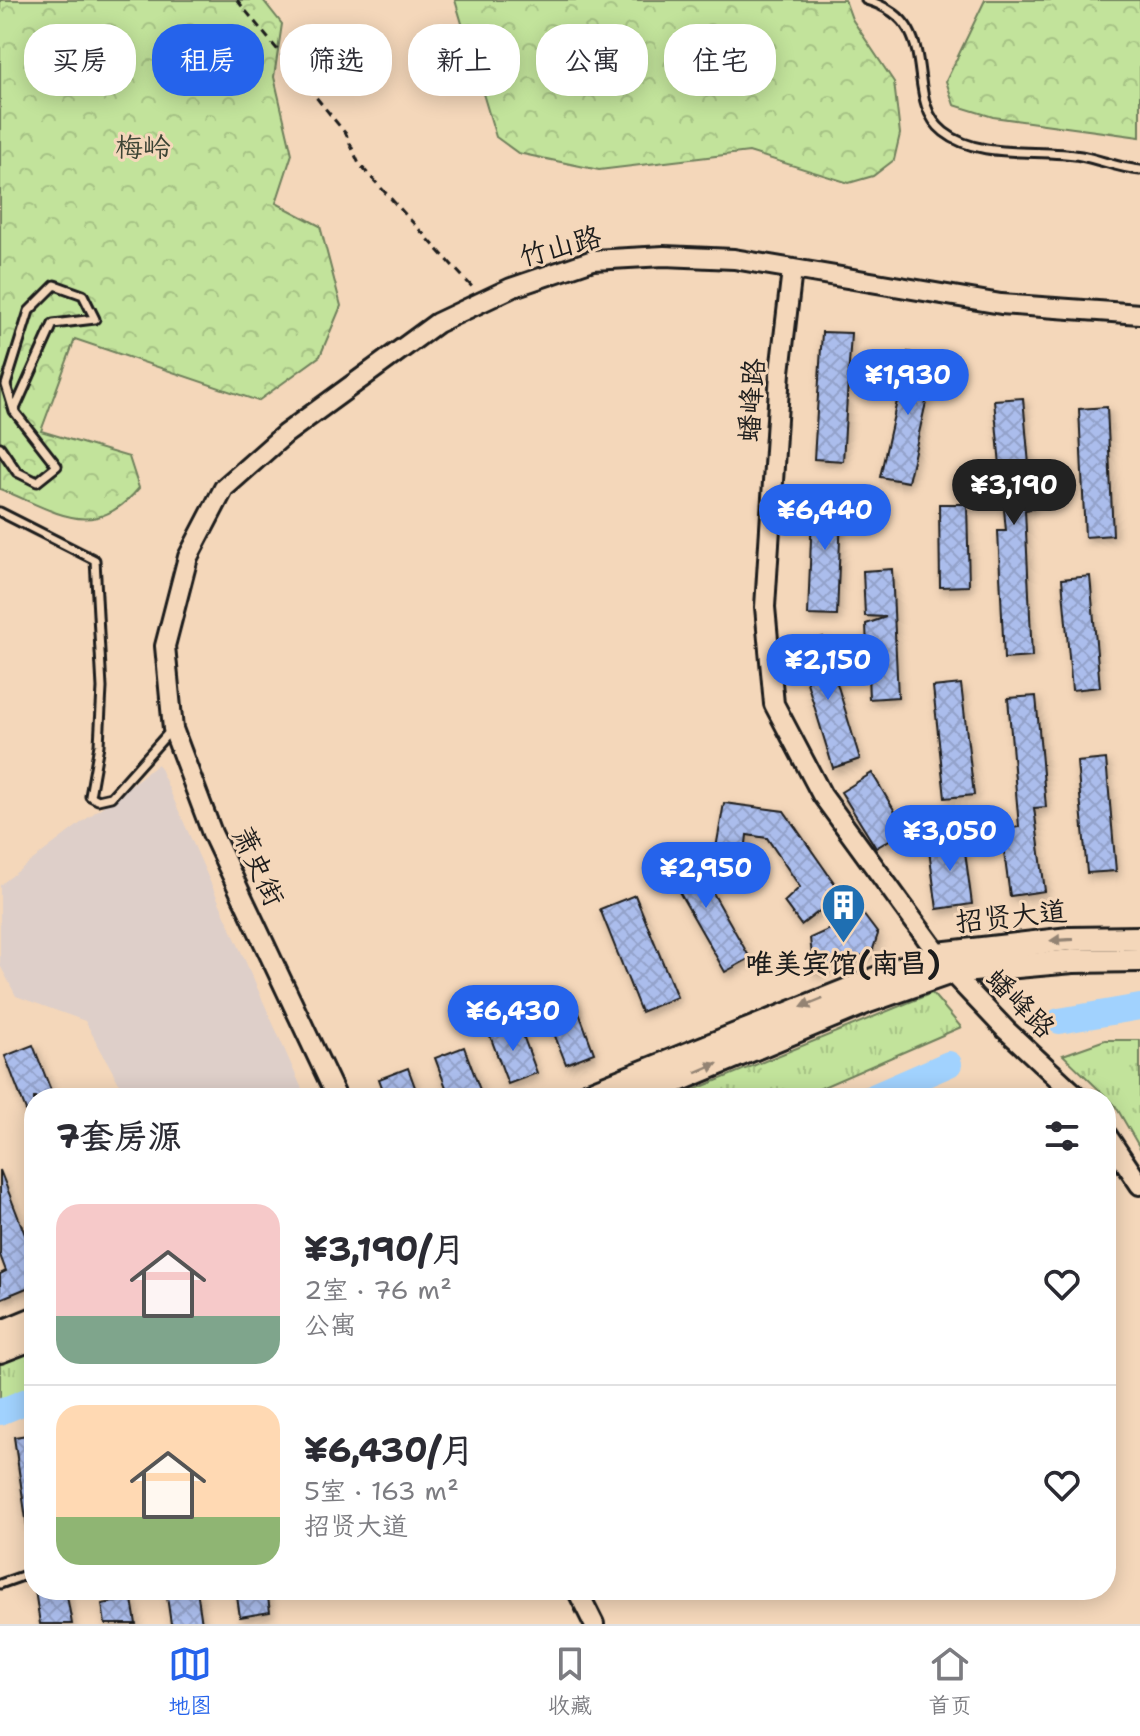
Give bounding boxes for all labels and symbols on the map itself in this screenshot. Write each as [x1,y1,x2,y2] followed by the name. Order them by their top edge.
[115,128,171,166] park label: 梅岭
[515,217,605,275] street label: 竹山路
[843,349,973,417] pin: ¥1,930
[729,357,773,443] street label: 蟠峰路
[949,459,1079,527] pin: ¥3,190
[760,484,890,552] pin: ¥6,440
[763,634,893,702] pin: ¥2,150
[885,805,1015,873] pin: ¥3,050
[224,820,294,912] street label: 萧史街
[641,842,771,910] pin: ¥2,950
[819,882,867,945] building icon: 唯美宾馆(南昌)
[953,891,1069,941] street label: 招贤大道
[1049,933,1074,946] one-way arrow
[746,944,940,982] place label: 唯美宾馆(南昌)
[978,960,1064,1046] street label: 蟠峰路
[448,985,578,1053] pin: ¥6,430
[800,996,824,1009] one-way arrow
[695,1061,719,1074] one-way arrow

